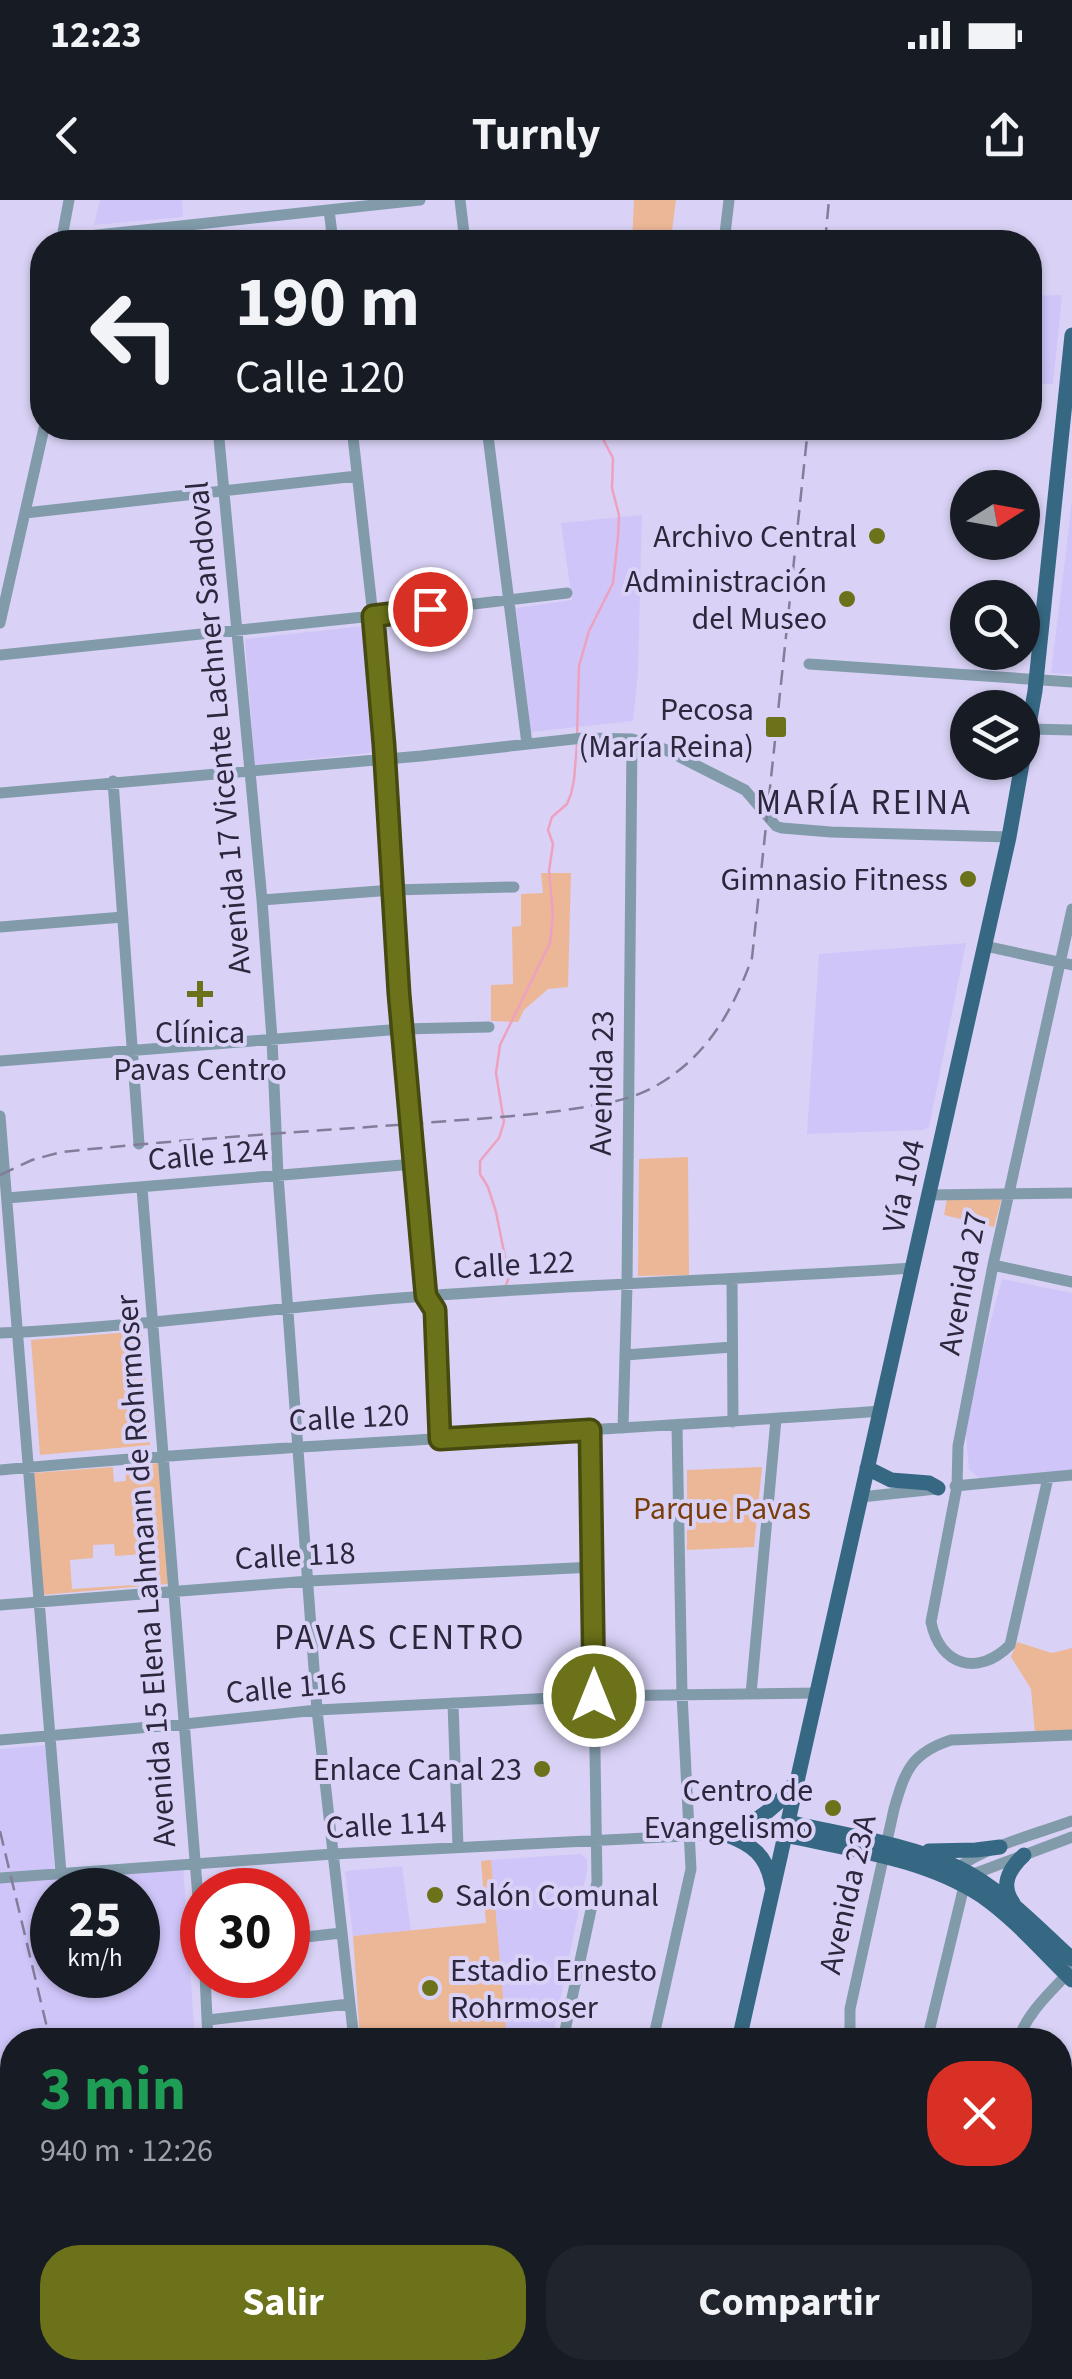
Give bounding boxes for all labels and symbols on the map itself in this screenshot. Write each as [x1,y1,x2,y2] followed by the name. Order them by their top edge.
[950,470,1040,560] north arrow
[175,479,263,976] street label: Avenida 17 Vicente Lachner Sandoval
[653,514,857,560] place label: Archivo Central
[866,525,888,547] marker: Archivo Central
[625,559,827,642] place label: Administración del Museo
[388,567,473,652] pin
[836,588,858,610] marker: Administración del Museo
[578,687,754,770] place label: Pecosa (María Reina)
[763,714,789,740] marker: Pecosa (María Reina)
[756,778,972,828] district label: MARÍA REINA
[721,857,948,903] place label: Gimnasio Fitness
[957,868,979,890] marker: Gimnasio Fitness
[187,981,213,1007] marker: Clínica Pavas Centro
[113,1010,287,1093] place label: Clínica Pavas Centro
[578,1010,626,1156] street label: Avenida 23
[146,1127,270,1183] street label: Calle 124
[871,1135,937,1238] street label: Vía 104
[927,1207,999,1359] street label: Avenida 27
[453,1239,576,1291] street label: Calle 122
[104,1292,188,1849] street label: Avenida 15 Elena Lahmann de Rohrmoser
[288,1392,411,1444] street label: Calle 120
[633,1486,811,1532] park label: Parque Pavas
[234,1530,357,1582] street label: Calle 118
[274,1613,526,1663] district label: PAVAS CENTRO
[542,1644,646,1748] position arrow
[224,1660,348,1716] street label: Calle 116
[313,1747,522,1793] place label: Enlace Canal 23
[531,1758,553,1780] marker: Enlace Canal 23
[644,1768,813,1851] place label: Centro de Evangelismo
[822,1797,844,1819] marker: Centro de Evangelismo
[325,1799,448,1851] street label: Calle 114
[807,1809,889,1979] street label: Avenida 23A
[180,1868,310,1998] speed limit sign: 30
[455,1873,659,1919] place label: Salón Comunal
[424,1884,446,1906] marker: Salón Comunal
[450,1948,657,2031] place label: Estadio Ernesto Rohrmoser
[419,1977,441,1999] marker: Estadio Ernesto Rohrmoser

